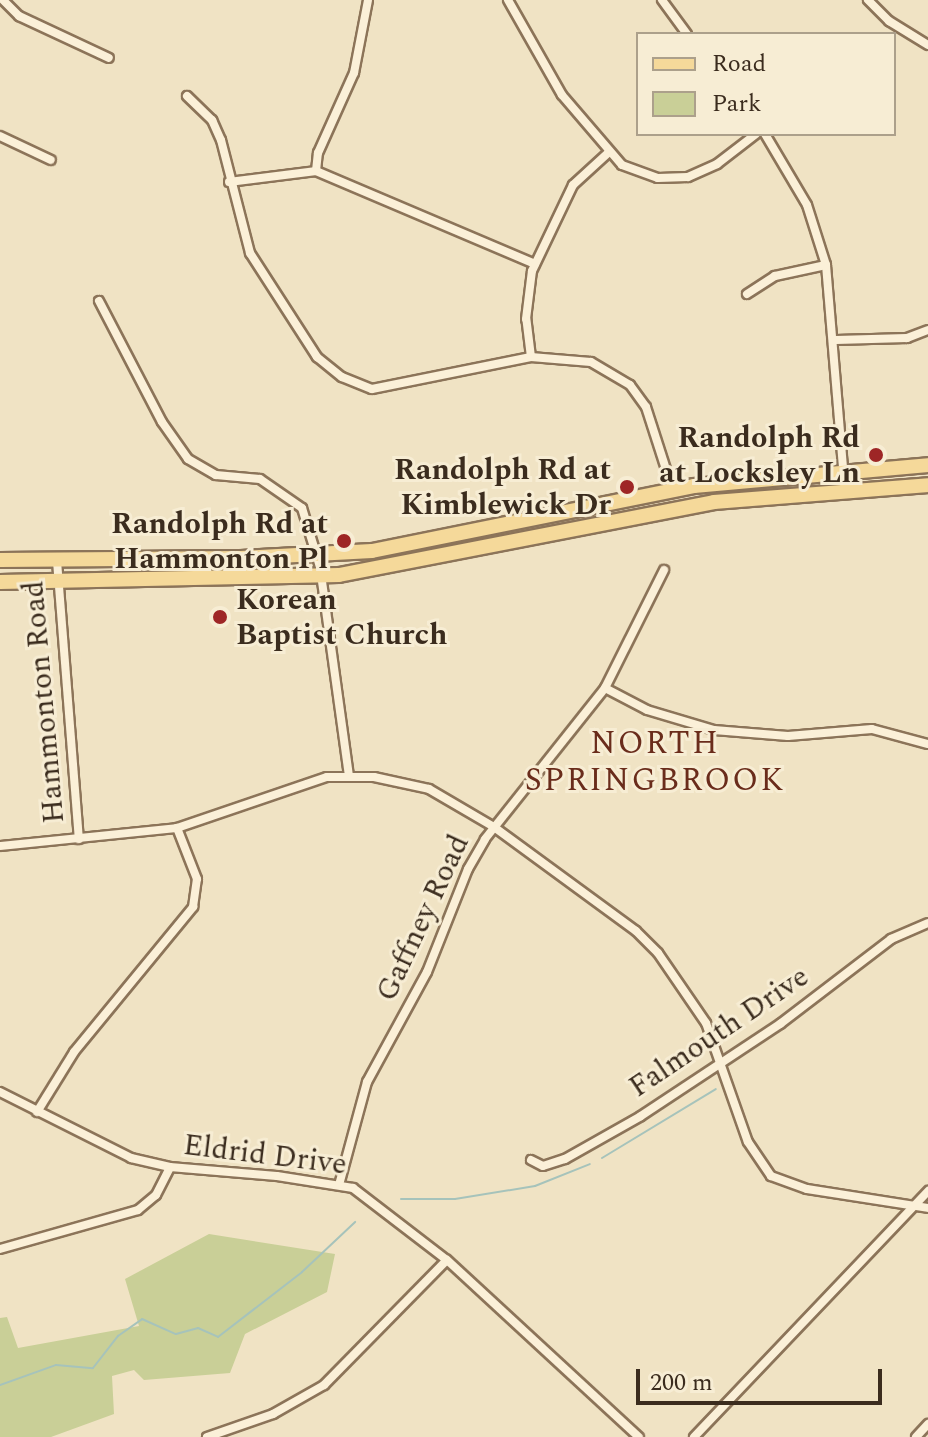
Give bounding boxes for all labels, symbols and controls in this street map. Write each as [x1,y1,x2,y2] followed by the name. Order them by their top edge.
[636,32,896,136] legend
[712,46,766,82] text: Road
[712,86,762,122] text: Park
[659,420,860,490] place label: Randolph Rd at Locksley Ln
[867,446,885,464] marker: Randolph Rd at Locksley Ln
[394,452,611,522] place label: Randolph Rd at Kimblewick Dr
[618,478,636,496] marker: Randolph Rd at Kimblewick Dr
[111,506,328,576] place label: Randolph Rd at Hammonton Pl
[335,532,353,550] marker: Randolph Rd at Hammonton Pl
[15,579,73,825] street label: Hammonton Road
[236,582,447,652] place label: Korean Baptist Church
[211,608,229,626] marker: Korean Baptist Church
[525,726,785,801] district label: NORTH SPRINGBROOK
[369,829,477,1007] street label: Gaffney Road
[622,959,816,1105] street label: Falmouth Drive
[181,1127,349,1183] street label: Eldrid Drive
[640,1353,886,1403] scale bar
[650,1365,713,1401] text: 200 m

